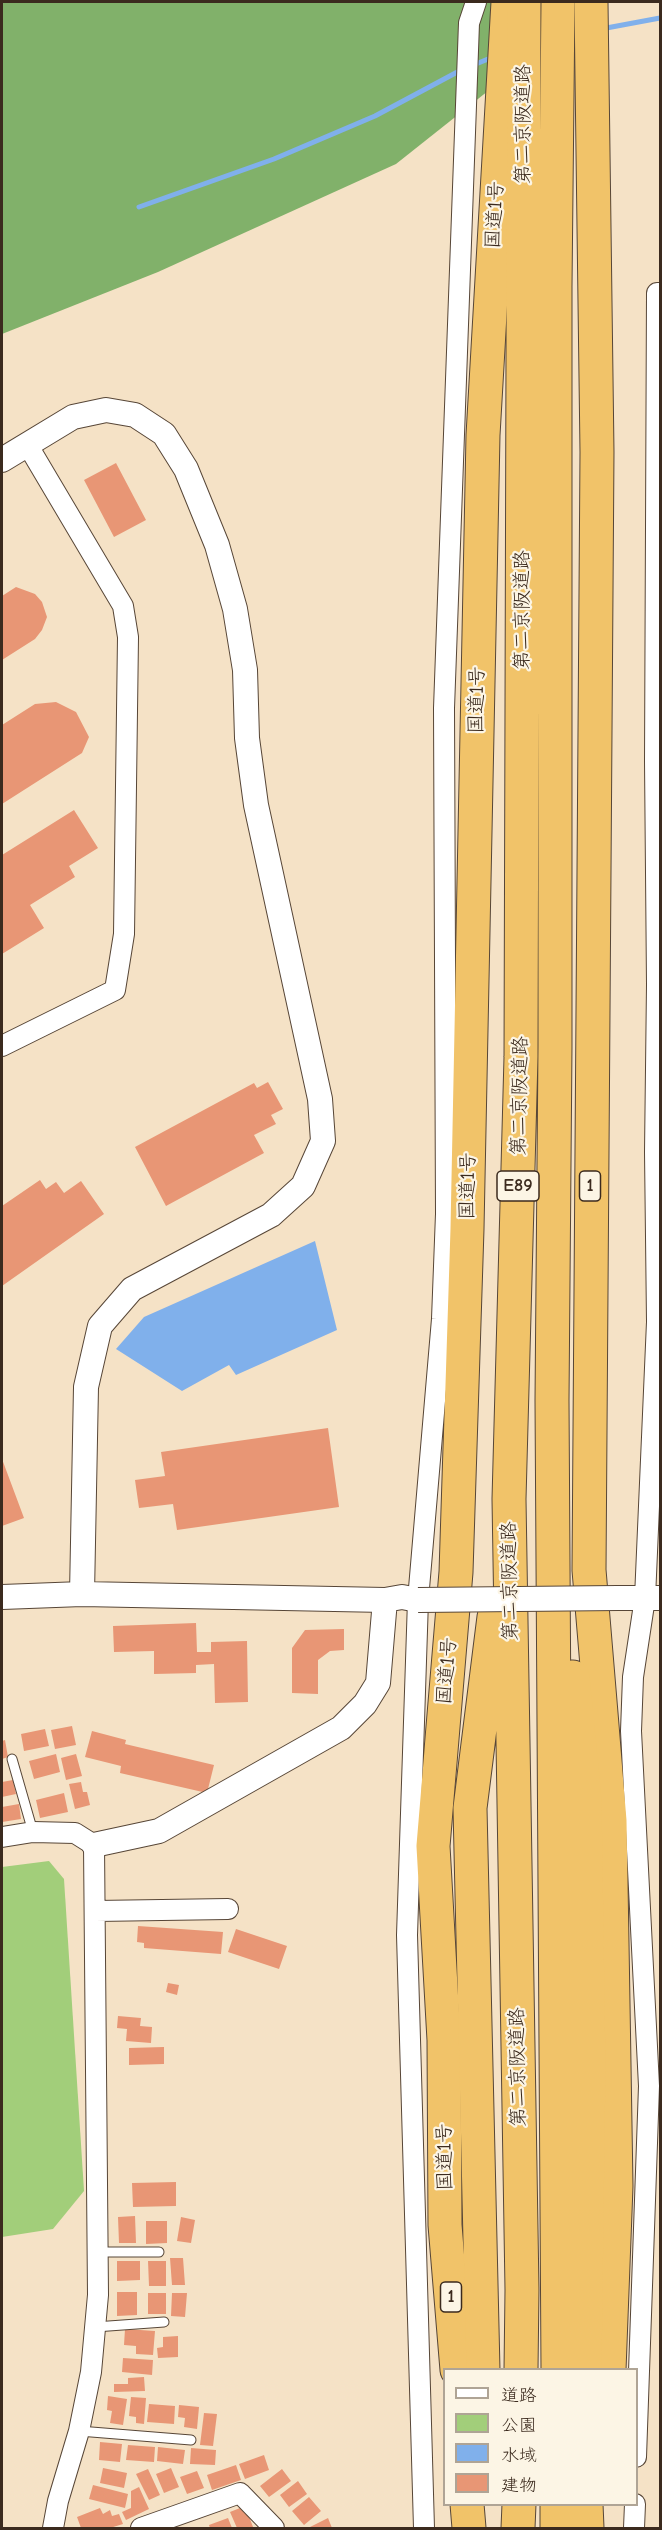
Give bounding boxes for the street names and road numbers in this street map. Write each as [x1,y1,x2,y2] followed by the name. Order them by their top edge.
[511,64,535,184] street label: 第二京阪道路
[481,180,509,250] street label: 国道1号
[510,550,534,670] street label: 第二京阪道路
[464,666,490,734] street label: 国道1号
[507,1036,533,1156] street label: 第二京阪道路
[455,1152,481,1220] street label: 国道1号
[497,1171,539,1201] road number: E89
[580,1171,600,1201] road number: 1
[497,1521,523,1641] street label: 第二京阪道路
[432,1636,462,1706] street label: 国道1号
[505,2007,531,2127] street label: 第二京阪道路
[432,2123,458,2191] street label: 国道1号
[440,2282,462,2312] road number: 1

